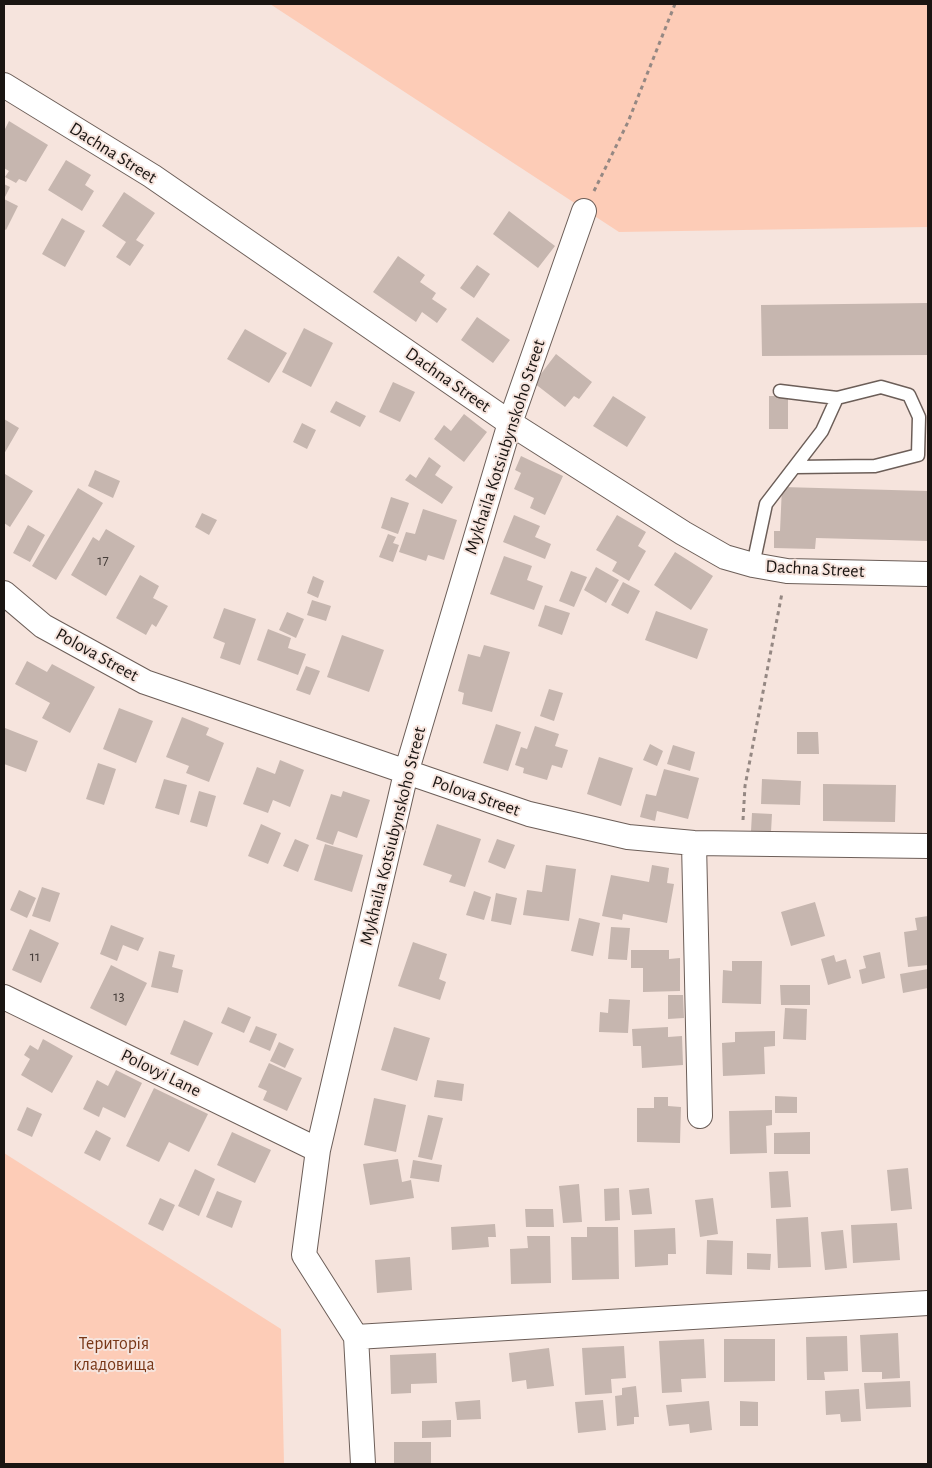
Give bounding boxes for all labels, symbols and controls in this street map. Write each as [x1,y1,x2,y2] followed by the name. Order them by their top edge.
[65,118,161,188] street label: Dachna Street
[460,337,550,557] street label: Mykhaila Kotsiubynskoho Street
[401,343,495,417] street label: Dachna Street
[97,551,109,569] house number: 17
[765,556,865,582] street label: Dachna Street
[52,623,142,687] street label: Polova Street
[355,724,431,948] street label: Mykhaila Kotsiubynskoho Street
[429,771,523,821] street label: Polova Street
[30,947,40,965] house number: 11
[113,987,125,1005] house number: 13
[117,1044,205,1102] street label: Polovyi Lane
[73,1333,155,1376] park label: Територія кладовища

